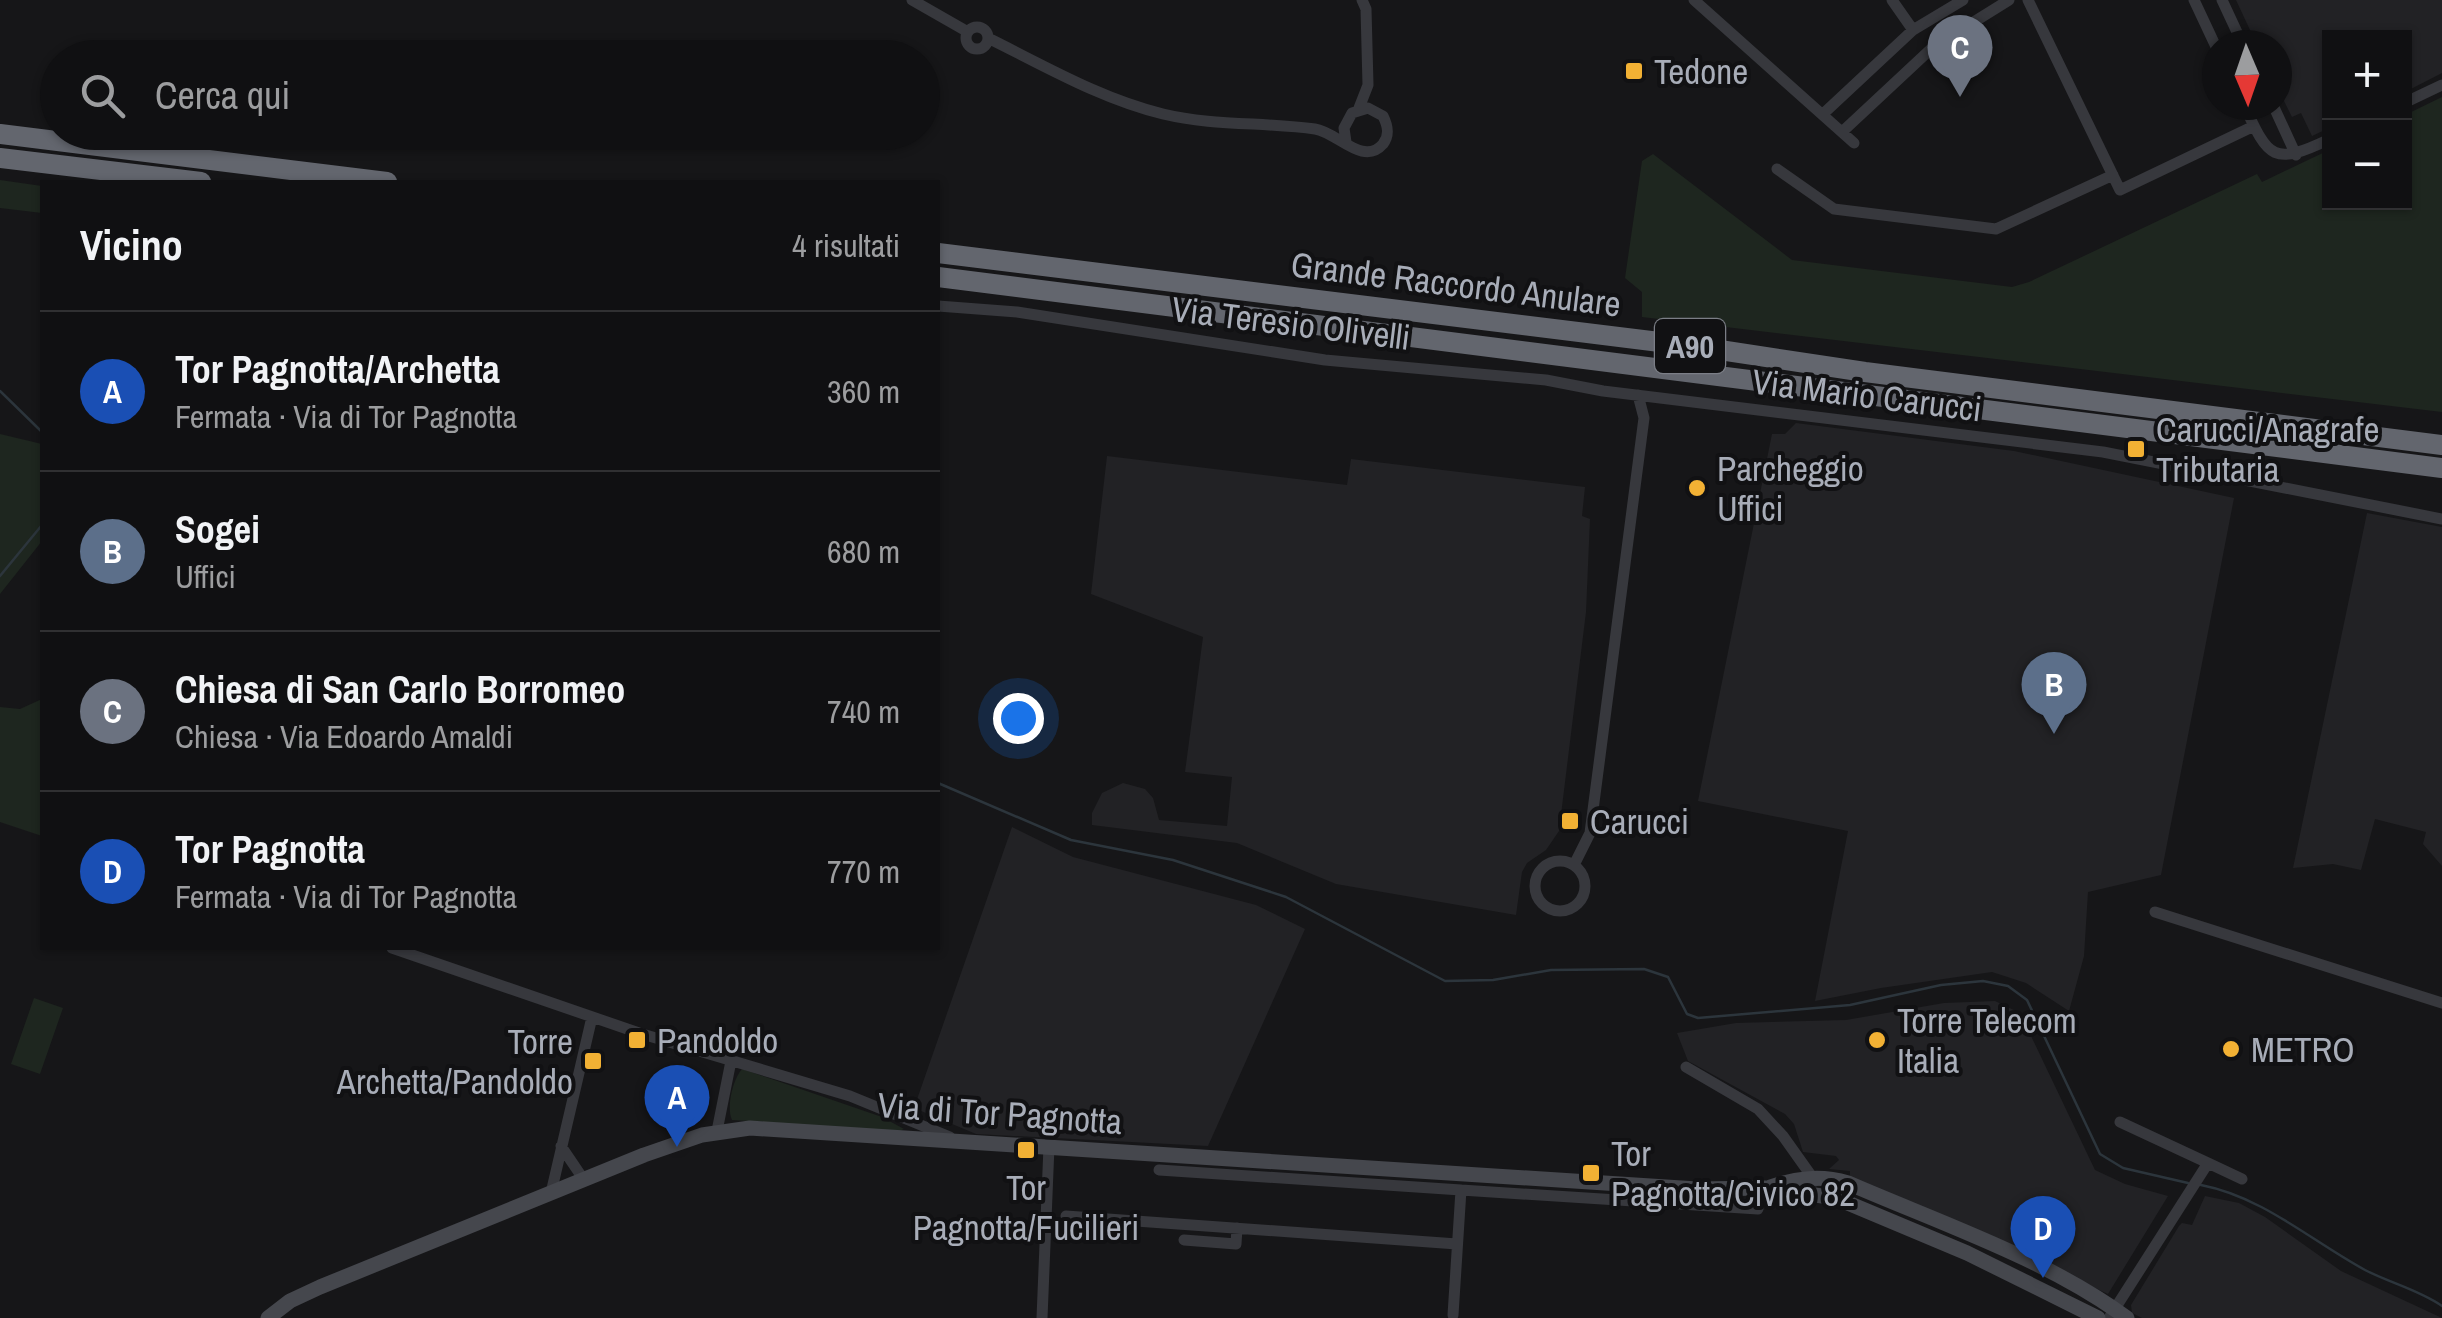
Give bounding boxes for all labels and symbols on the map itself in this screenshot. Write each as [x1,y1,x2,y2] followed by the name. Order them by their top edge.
[1928,14,1992,97] pin: C
[2202,30,2292,120] north arrow
[1654,48,1748,95] place label: Tedone
[1623,60,1645,82] marker: Tedone
[1288,240,1624,328] street label: Grande Raccordo Anulare
[1169,285,1413,361] street label: Via Teresio Olivelli
[1655,319,1725,373] road number: A90
[1750,358,1984,432] street label: Via Mario Carucci
[2156,406,2379,493] place label: Carucci/Anagrafe Tributaria
[2125,438,2147,460] marker: Carucci/Anagrafe Tributaria
[1717,445,1864,532] place label: Parcheggio Uffici
[1686,477,1708,499] marker: Parcheggio Uffici
[2022,652,2086,734] pin: B
[993,693,1044,744] your location
[1590,798,1689,845] place label: Carucci
[1559,810,1581,832] marker: Carucci
[1897,997,2077,1084] place label: Torre Telecom Italia
[657,1017,778,1064] place label: Pandoldo
[336,1018,573,1105] place label: Torre Archetta/Pandoldo
[2251,1026,2355,1073] place label: METRO
[626,1029,648,1051] marker: Pandoldo
[1866,1029,1888,1051] marker: Torre Telecom Italia
[2220,1038,2242,1060] marker: METRO
[582,1050,604,1072] marker: Torre Archetta/Pandoldo
[644,1064,710,1147] pin: A
[876,1081,1124,1145] street label: Via di Tor Pagnotta
[1611,1130,1855,1217] place label: Tor Pagnotta/Civico 82
[1015,1139,1037,1161] marker: Tor Pagnotta/Fucilieri
[1580,1162,1602,1184] marker: Tor Pagnotta/Civico 82
[913,1164,1139,1251] place label: Tor Pagnotta/Fucilieri
[2010,1196,2076,1278] pin: D

